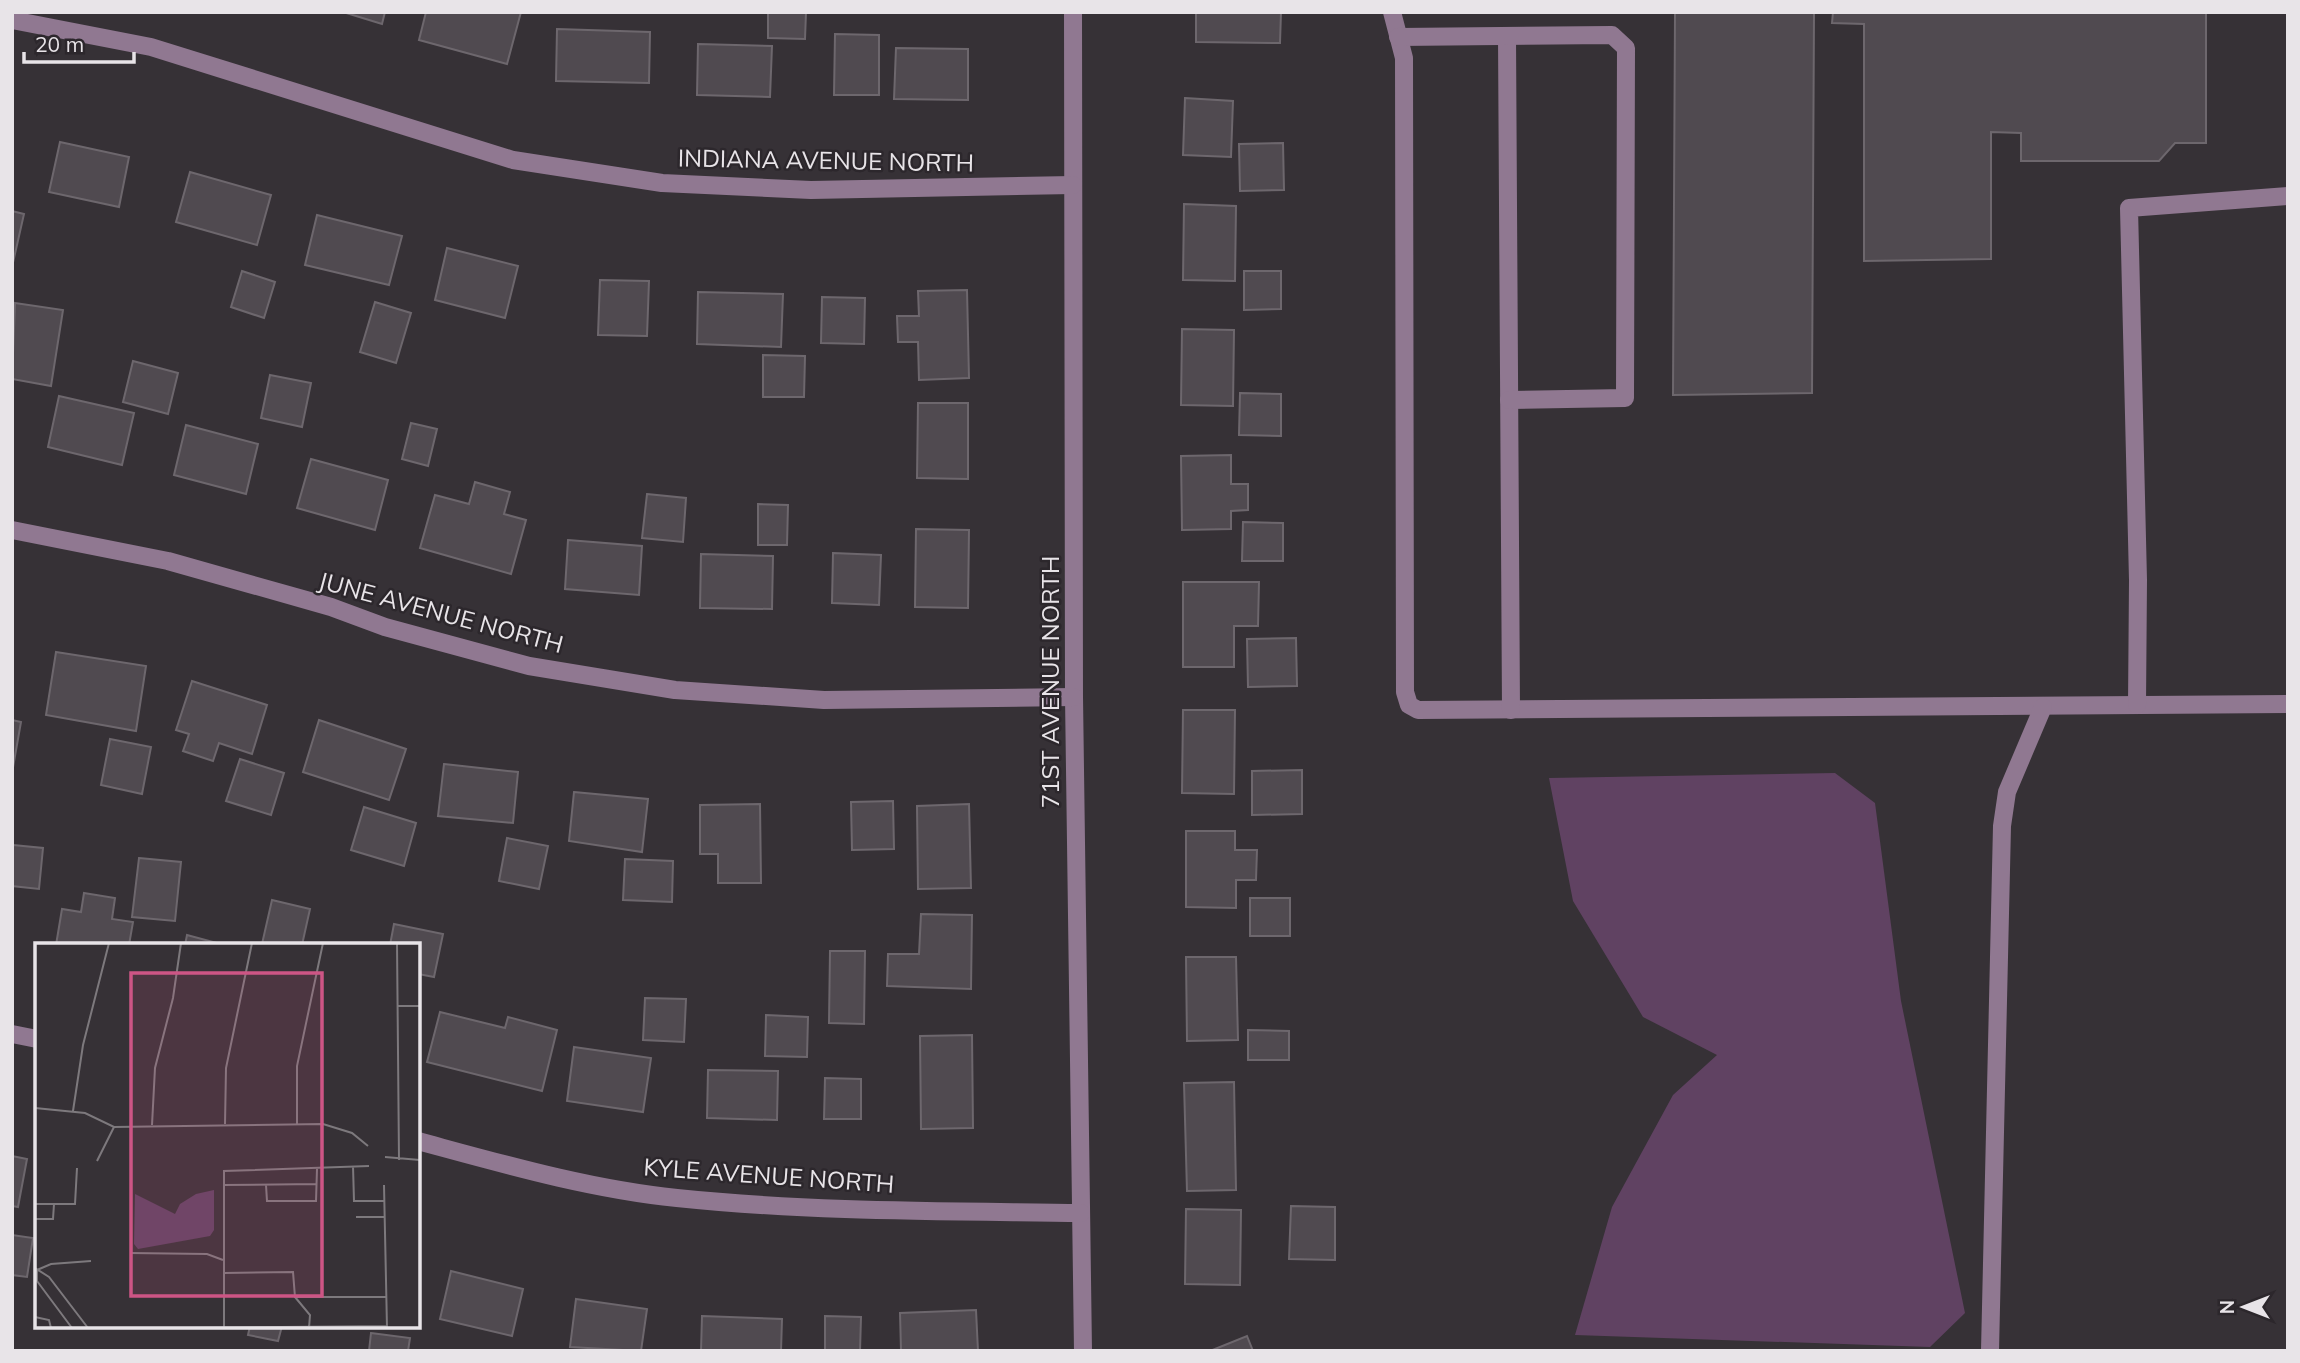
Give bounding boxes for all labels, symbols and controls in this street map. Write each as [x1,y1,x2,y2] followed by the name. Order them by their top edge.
[24,21,135,65] scale bar
[35,31,84,57] text: 20 m
[678,142,974,178] street label: INDIANA AVENUE NORTH
[1035,556,1065,808] street label: 71ST AVENUE NORTH
[315,565,567,659] street label: JUNE AVENUE NORTH
[35,943,420,1328] inset map
[643,1151,895,1199] street label: KYLE AVENUE NORTH
[2209,1272,2279,1342] north arrow
[2215,1300,2239,1314] text: N

